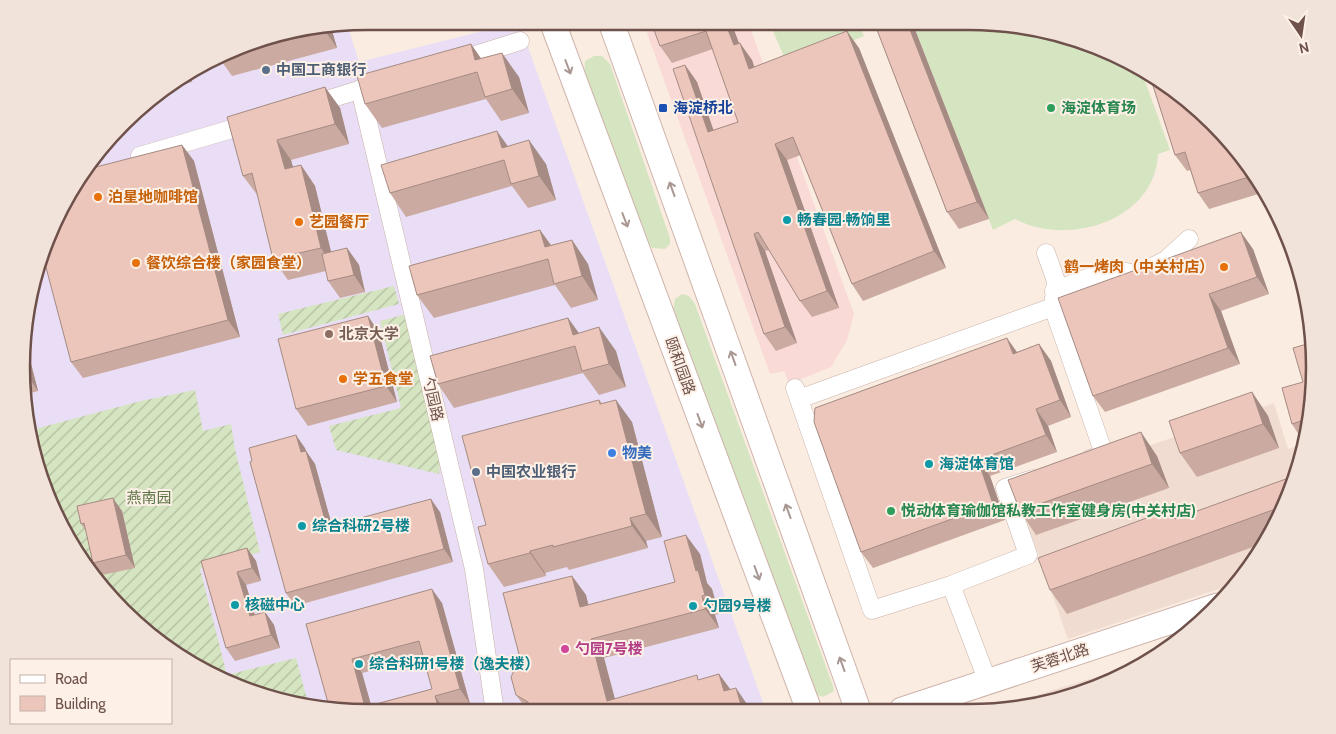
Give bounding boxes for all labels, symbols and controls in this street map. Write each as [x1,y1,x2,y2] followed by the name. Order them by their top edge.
[1276,10,1326,60] north arrow
[1297,38,1311,58] text: N
[564,59,573,75] one-way arrow
[276,61,366,79] place label: 中国工商银行
[260,64,272,76] marker: 中国工商银行
[673,99,733,117] place label: 海淀桥北
[1061,99,1136,117] place label: 海淀体育场
[657,102,669,114] marker: 海淀桥北
[1045,102,1057,114] marker: 海淀体育场
[667,182,676,197] one-way arrow
[108,188,198,206] place label: 泊星地咖啡馆
[92,191,104,203] marker: 泊星地咖啡馆
[621,211,630,227] one-way arrow
[797,211,890,229] place label: 畅春园·畅饷里
[309,213,369,231] place label: 艺园餐厅
[781,214,793,226] marker: 畅春园·畅饷里
[293,216,305,228] marker: 艺园餐厅
[146,254,311,272] place label: 餐饮综合楼（家园食堂）
[130,257,142,269] marker: 餐饮综合楼（家园食堂）
[1064,258,1214,276] place label: 鹤一烤肉（中关村店）
[1218,261,1230,273] marker: 鹤一烤肉（中关村店）
[339,325,399,343] place label: 北京大学
[323,328,335,340] marker: 北京大学
[661,335,699,397] street label: 颐和园路
[728,351,737,366] one-way arrow
[353,370,413,388] place label: 学五食堂
[337,373,349,385] marker: 学五食堂
[419,375,447,423] street label: 勺园路
[696,413,706,428] one-way arrow
[622,444,652,462] place label: 物美
[606,447,618,459] marker: 物美
[939,455,1014,473] place label: 海淀体育馆
[923,458,935,470] marker: 海淀体育馆
[486,463,576,481] place label: 中国农业银行
[470,466,482,478] marker: 中国农业银行
[126,489,172,507] park label: 燕南园
[901,502,1196,520] place label: 悦动体育瑜伽馆私教工作室健身房(中关村店)
[782,503,792,519] one-way arrow
[885,505,897,517] marker: 悦动体育瑜伽馆私教工作室健身房(中关村店)
[312,517,410,535] place label: 综合科研2号楼
[296,520,308,532] marker: 综合科研2号楼
[753,565,762,580] one-way arrow
[245,596,305,614] place label: 核磁中心
[703,597,771,615] place label: 勺园9号楼
[229,599,241,611] marker: 核磁中心
[687,600,699,612] marker: 勺园9号楼
[575,640,643,658] place label: 勺园7号楼
[1029,640,1091,676] street label: 芙蓉北路
[559,643,571,655] marker: 勺园7号楼
[369,655,540,673] place label: 综合科研1号楼（逸夫楼）
[837,657,846,673] one-way arrow
[353,658,365,670] marker: 综合科研1号楼（逸夫楼）
[10,659,172,724] legend
[55,670,88,688] text: Road
[55,695,106,713] text: Building

